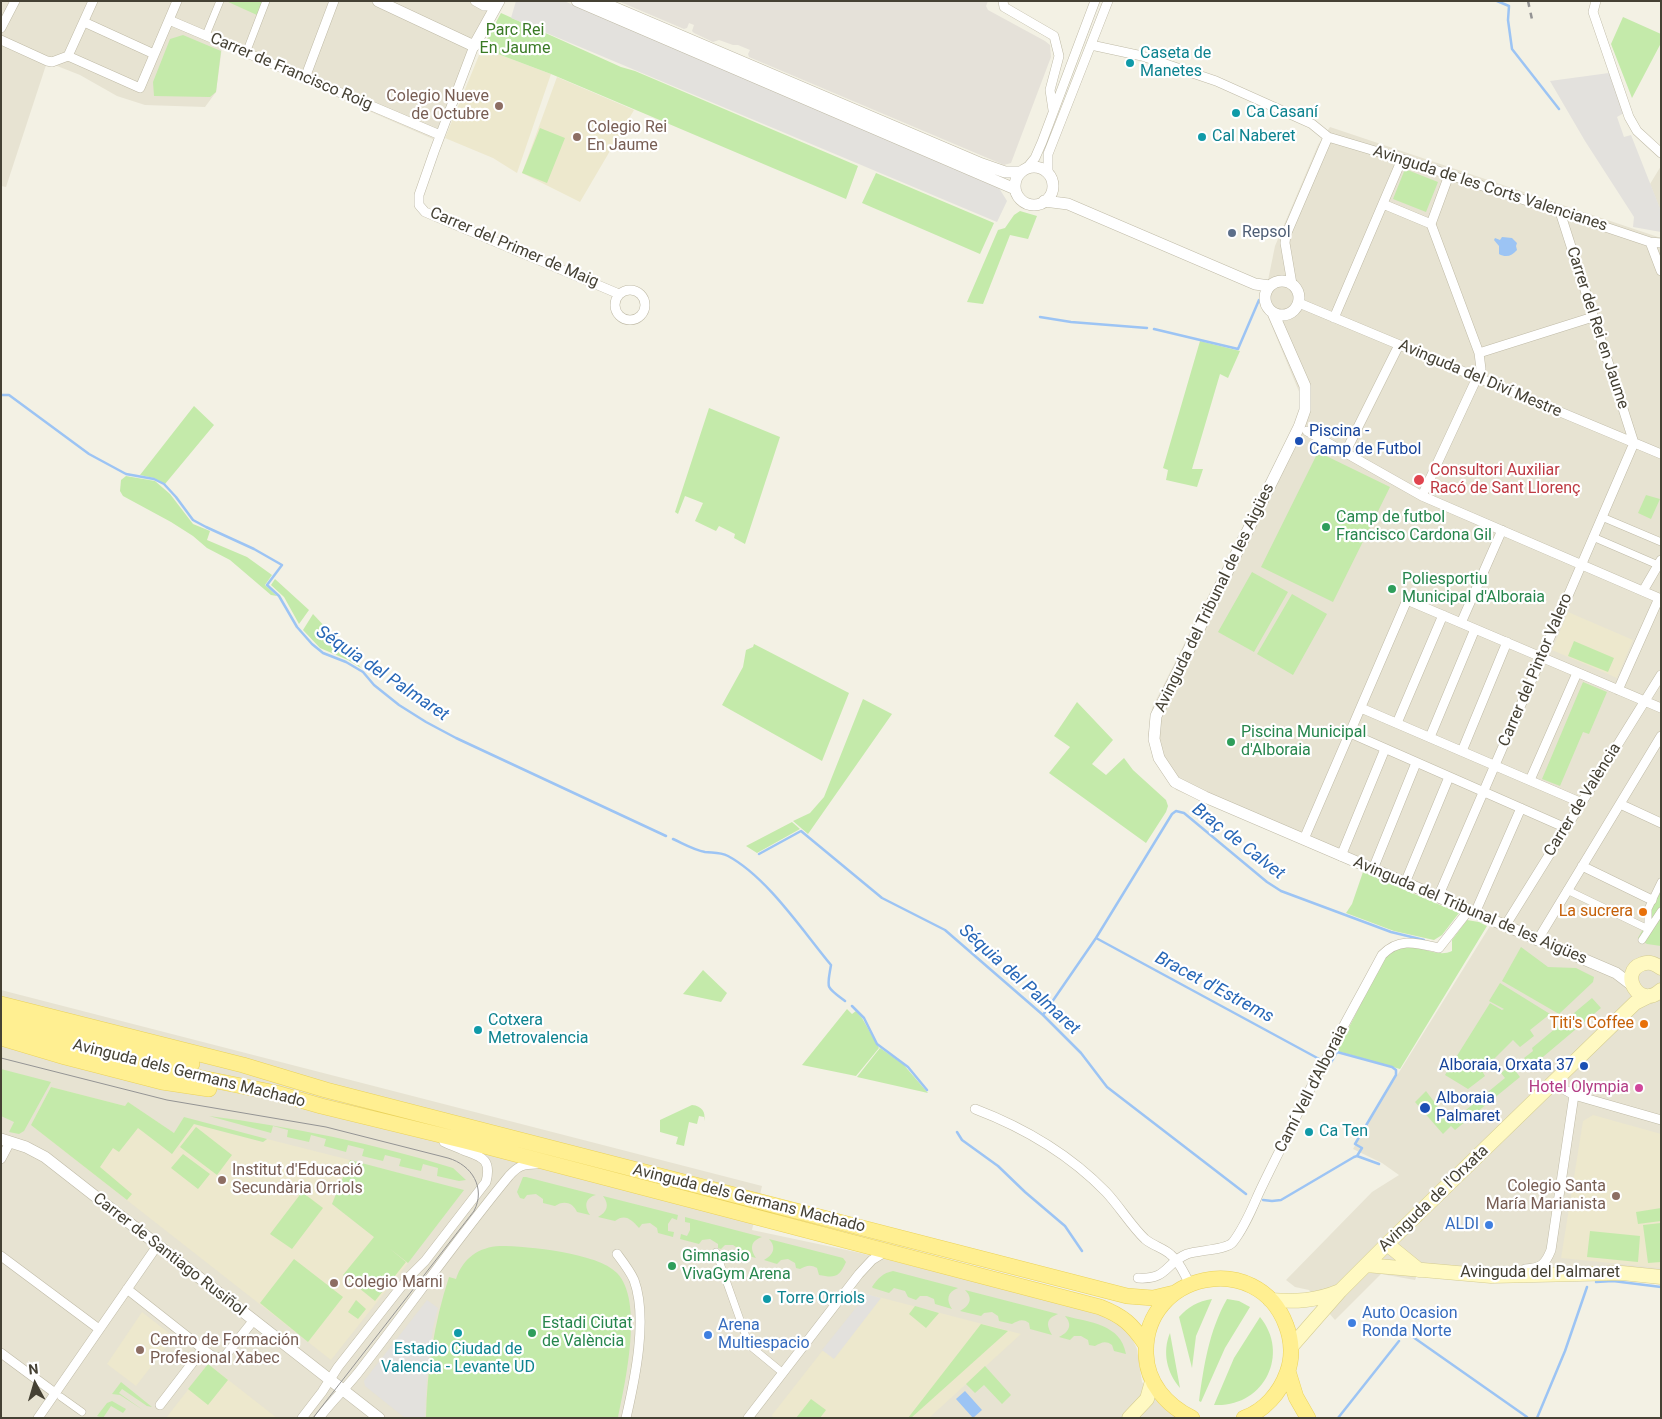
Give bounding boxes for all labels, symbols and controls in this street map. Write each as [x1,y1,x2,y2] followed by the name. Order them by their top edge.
[480,21,550,59] park label: Parc Rei En Jaume
[207,29,375,115] street label: Carrer de Francisco Roig
[1140,44,1211,82] place label: Caseta de Manetes
[1124,57,1136,69] marker: Caseta de Manetes
[386,87,489,125] place label: Colegio Nueve de Octubre
[493,100,505,112] marker: Colegio Nueve de Octubre
[1246,103,1318,123] place label: Ca Casaní
[1230,107,1242,119] marker: Ca Casaní
[587,118,667,156] place label: Colegio Rei En Jaume
[1212,127,1296,147] place label: Cal Naberet
[571,131,583,143] marker: Colegio Rei En Jaume
[1196,131,1208,143] marker: Cal Naberet
[1370,142,1610,236] street label: Avinguda de les Corts Valencianes
[427,204,601,292] street label: Carrer del Primer de Maig
[1242,223,1291,243] place label: Repsol
[1226,227,1238,239] marker: Repsol
[1562,244,1632,412] street label: Carrer del Rei en Jaume
[1396,336,1564,422] street label: Avinguda del Diví Mestre
[1309,422,1421,460] place label: Piscina - Camp de Futbol
[1293,435,1305,447] marker: Piscina - Camp de Futbol
[1430,461,1580,499] place label: Consultori Auxiliar Racó de Sant Llorenç
[1412,473,1426,487] marker: Consultori Auxiliar Racó de Sant Llorenç
[1151,481,1279,715] street label: Avinguda del Tribunal de les Aigües
[1336,508,1492,546] place label: Camp de futbol Francisco Cardona Gil
[1320,521,1332,533] marker: Camp de futbol Francisco Cardona Gil
[1402,570,1545,608] place label: Poliesportiu Municipal d'Alboraia
[1386,583,1398,595] marker: Poliesportiu Municipal d'Alboraia
[1495,590,1577,750] street label: Carrer del Pintor Valero
[312,622,452,726] water label: Séquia del Palmaret
[1241,723,1366,761] place label: Piscina Municipal d'Alboraia
[1225,736,1237,748] marker: Piscina Municipal d'Alboraia
[1540,740,1626,860] street label: Carrer de València
[1187,799,1289,885] water label: Braç de Calvet
[1350,853,1590,969] street label: Avinguda del Tribunal de les Aigües
[1559,902,1633,922] place label: La sucrera
[1637,906,1649,918] marker: La sucrera
[954,920,1084,1040] water label: Séquia del Palmaret
[1151,948,1277,1028] water label: Bracet d'Estrems
[488,1011,588,1049] place label: Cotxera Metrovalencia
[1550,1014,1634,1034] place label: Titi's Coffee
[1638,1018,1650,1030] marker: Titi's Coffee
[1271,1022,1353,1156] street label: Camí Vell d'Alboraia
[472,1024,484,1036] marker: Cotxera Metrovalencia
[71,1036,307,1112] street label: Avinguda dels Germans Machado
[1439,1056,1574,1076] place label: Alboraia, Orxata 37
[1578,1060,1590,1072] marker: Alboraia, Orxata 37
[1529,1078,1629,1098] place label: Hotel Olympia
[1633,1082,1645,1094] marker: Hotel Olympia
[1436,1089,1500,1127] place label: Alboraia Palmaret
[1418,1101,1432,1115] marker: Alboraia Palmaret
[1319,1122,1368,1142] place label: Ca Ten
[1303,1126,1315,1138] marker: Ca Ten
[1375,1142,1493,1256] street label: Avinguda de l'Orxata
[232,1161,363,1199] place label: Institut d'Educació Secundària Orriols
[631,1161,867,1237] street label: Avinguda dels Germans Machado
[216,1174,228,1186] marker: Institut d'Educació Secundària Orriols
[1486,1177,1606,1215] place label: Colegio Santa María Marianista
[89,1189,249,1321] street label: Carrer de Santiago Rusiñol
[1610,1190,1622,1202] marker: Colegio Santa María Marianista
[1445,1215,1479,1235] place label: ALDI
[1483,1219,1495,1231] marker: ALDI
[682,1247,791,1285] place label: Gimnasio VivaGym Arena
[666,1260,678,1272] marker: Gimnasio VivaGym Arena
[1460,1263,1620,1283] street label: Avinguda del Palmaret
[344,1273,443,1293] place label: Colegio Marni
[328,1277,340,1289] marker: Colegio Marni
[777,1289,865,1309] place label: Torre Orriols
[761,1293,773,1305] marker: Torre Orriols
[1362,1304,1458,1342] place label: Auto Ocasion Ronda Norte
[542,1314,632,1352] place label: Estadi Ciutat de València
[718,1316,810,1354] place label: Arena Multiespacio
[1346,1317,1358,1329] marker: Auto Ocasion Ronda Norte
[452,1327,464,1339] marker: Estadio Ciudad de Valencia - Levante UD
[526,1327,538,1339] marker: Estadi Ciutat de València
[702,1329,714,1341] marker: Arena Multiespacio
[150,1331,299,1369] place label: Centro de Formación Profesional Xabec
[381,1340,535,1378] place label: Estadio Ciudad de Valencia - Levante UD
[134,1344,146,1356] marker: Centro de Formación Profesional Xabec
[10,1359,60,1409] north arrow
[28,1361,39,1378] text: N

